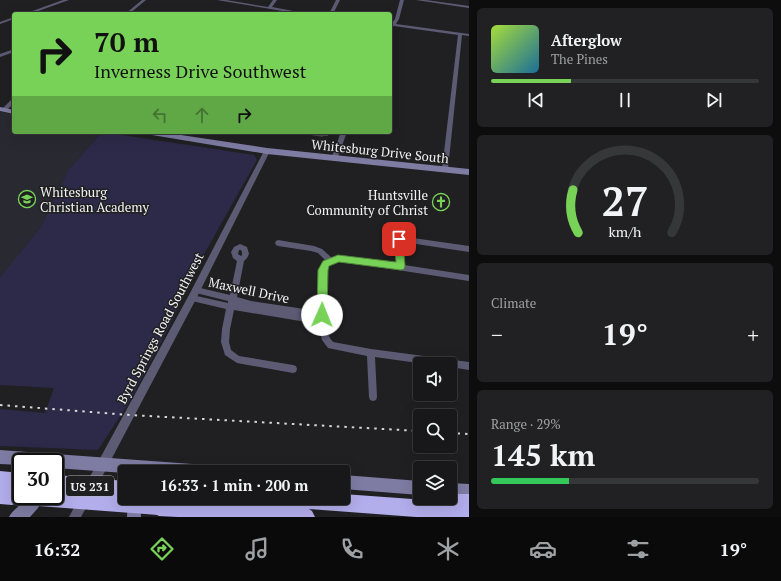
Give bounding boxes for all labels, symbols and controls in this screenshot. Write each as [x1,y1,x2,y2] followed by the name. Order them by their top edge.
[94,23,159,60] text: 70 m
[28,28,80,80] icon: right
[551,30,622,50] text: Afterglow
[551,50,608,68] text: The Pines
[94,59,306,83] text: Inverness Drive Southwest
[525,89,547,111] icon: previous
[614,89,636,111] icon: pause
[703,89,725,111] icon: next
[149,104,171,126] icon: left
[191,104,213,126] icon: ahead
[233,104,255,126] icon: right
[310,135,450,167] street label: Whitesburg Drive South
[601,173,649,228] text: 27
[40,183,149,216] place label: Whitesburg Christian Academy
[307,186,428,219] place label: Huntsville Community of Christ
[17,189,37,209] school or university icon: Whitesburg Christian Academy
[431,192,451,212] church icon: Huntsville Community of Christ
[609,221,642,240] text: km/h
[382,222,416,256] pin
[388,228,410,250] icon: arrive
[112,249,208,407] street label: Byrd Springs Road Southwest
[207,273,291,307] street label: Maxwell Drive
[301,294,343,336] position arrow
[491,294,536,312] text: Climate
[602,314,648,354] text: 19°
[491,320,503,349] text: −
[747,320,759,349] text: +
[413,357,457,505] map controls
[413,357,457,401] button: sound
[413,409,457,453] button: search
[491,415,561,433] text: Range · 29%
[491,435,595,475] text: 145 km
[12,453,64,505] speed limit sign: 30
[413,461,457,505] button: layers
[160,475,308,495] text: 16:33 · 1 min · 200 m
[66,476,114,496] road number: US 231
[148,535,176,563] icon: directions
[243,535,271,563] icon: music
[338,535,366,563] icon: phone
[434,535,462,563] icon: climate
[529,535,557,563] icon: car
[624,535,652,563] icon: filters
[34,537,81,561] text: 16:32
[719,537,747,561] text: 19°

